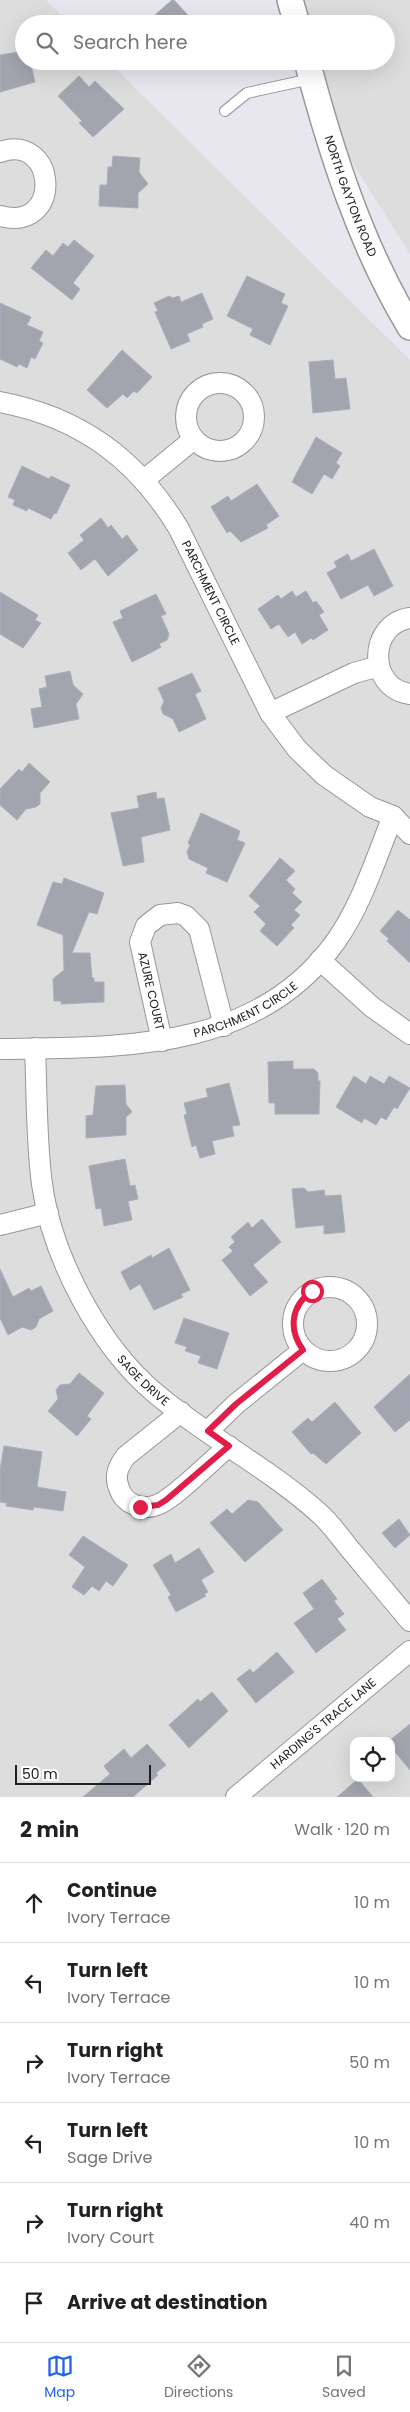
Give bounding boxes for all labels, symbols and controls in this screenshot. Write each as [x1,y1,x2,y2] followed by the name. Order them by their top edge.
[15,15,395,70] search box
[33,29,61,57] icon: search
[73,29,187,56] text: Search here
[321,133,381,259] street label: NORTH GAYTON ROAD
[178,537,244,648] street label: PARCHMENT CIRCLE
[134,950,169,1032] street label: AZURE COURT
[191,977,301,1041] street label: PARCHMENT CIRCLE
[301,1280,324,1303] route start
[114,1351,173,1409] street label: SAGE DRIVE
[129,1496,152,1519] route end
[266,1674,380,1773] street label: HARDING'S TRACE LANE
[350,1737,395,1782] map controls
[350,1737,395,1782] button: locate
[15,1762,151,1785] scale bar
[22,1764,58,1784] text: 50 m
[20,1815,79,1844] text: 2 min
[294,1818,390,1841] text: Walk · 120 m
[67,1877,157,1904] text: Continue
[20,1889,48,1917] icon: ahead
[354,1891,390,1914] text: 10 m
[67,1906,170,1929] text: Ivory Terrace
[67,1957,148,1984] text: Turn left
[20,1969,48,1997] icon: left
[354,1971,390,1994] text: 10 m
[67,1986,170,2009] text: Ivory Terrace
[67,2037,163,2064] text: Turn right
[20,2049,48,2077] icon: right
[349,2051,390,2074] text: 50 m
[67,2066,170,2089] text: Ivory Terrace
[67,2117,148,2144] text: Turn left
[20,2129,48,2157] icon: left
[354,2131,390,2154] text: 10 m
[67,2146,152,2169] text: Sage Drive
[67,2197,163,2224] text: Turn right
[20,2209,48,2237] icon: right
[349,2211,390,2234] text: 40 m
[67,2226,154,2249] text: Ivory Court
[20,2289,48,2317] icon: arrive
[67,2289,268,2316] text: Arrive at destination
[44,2352,75,2403] tab: Map
[164,2352,233,2403] tab: Directions
[322,2352,366,2403] tab: Saved

